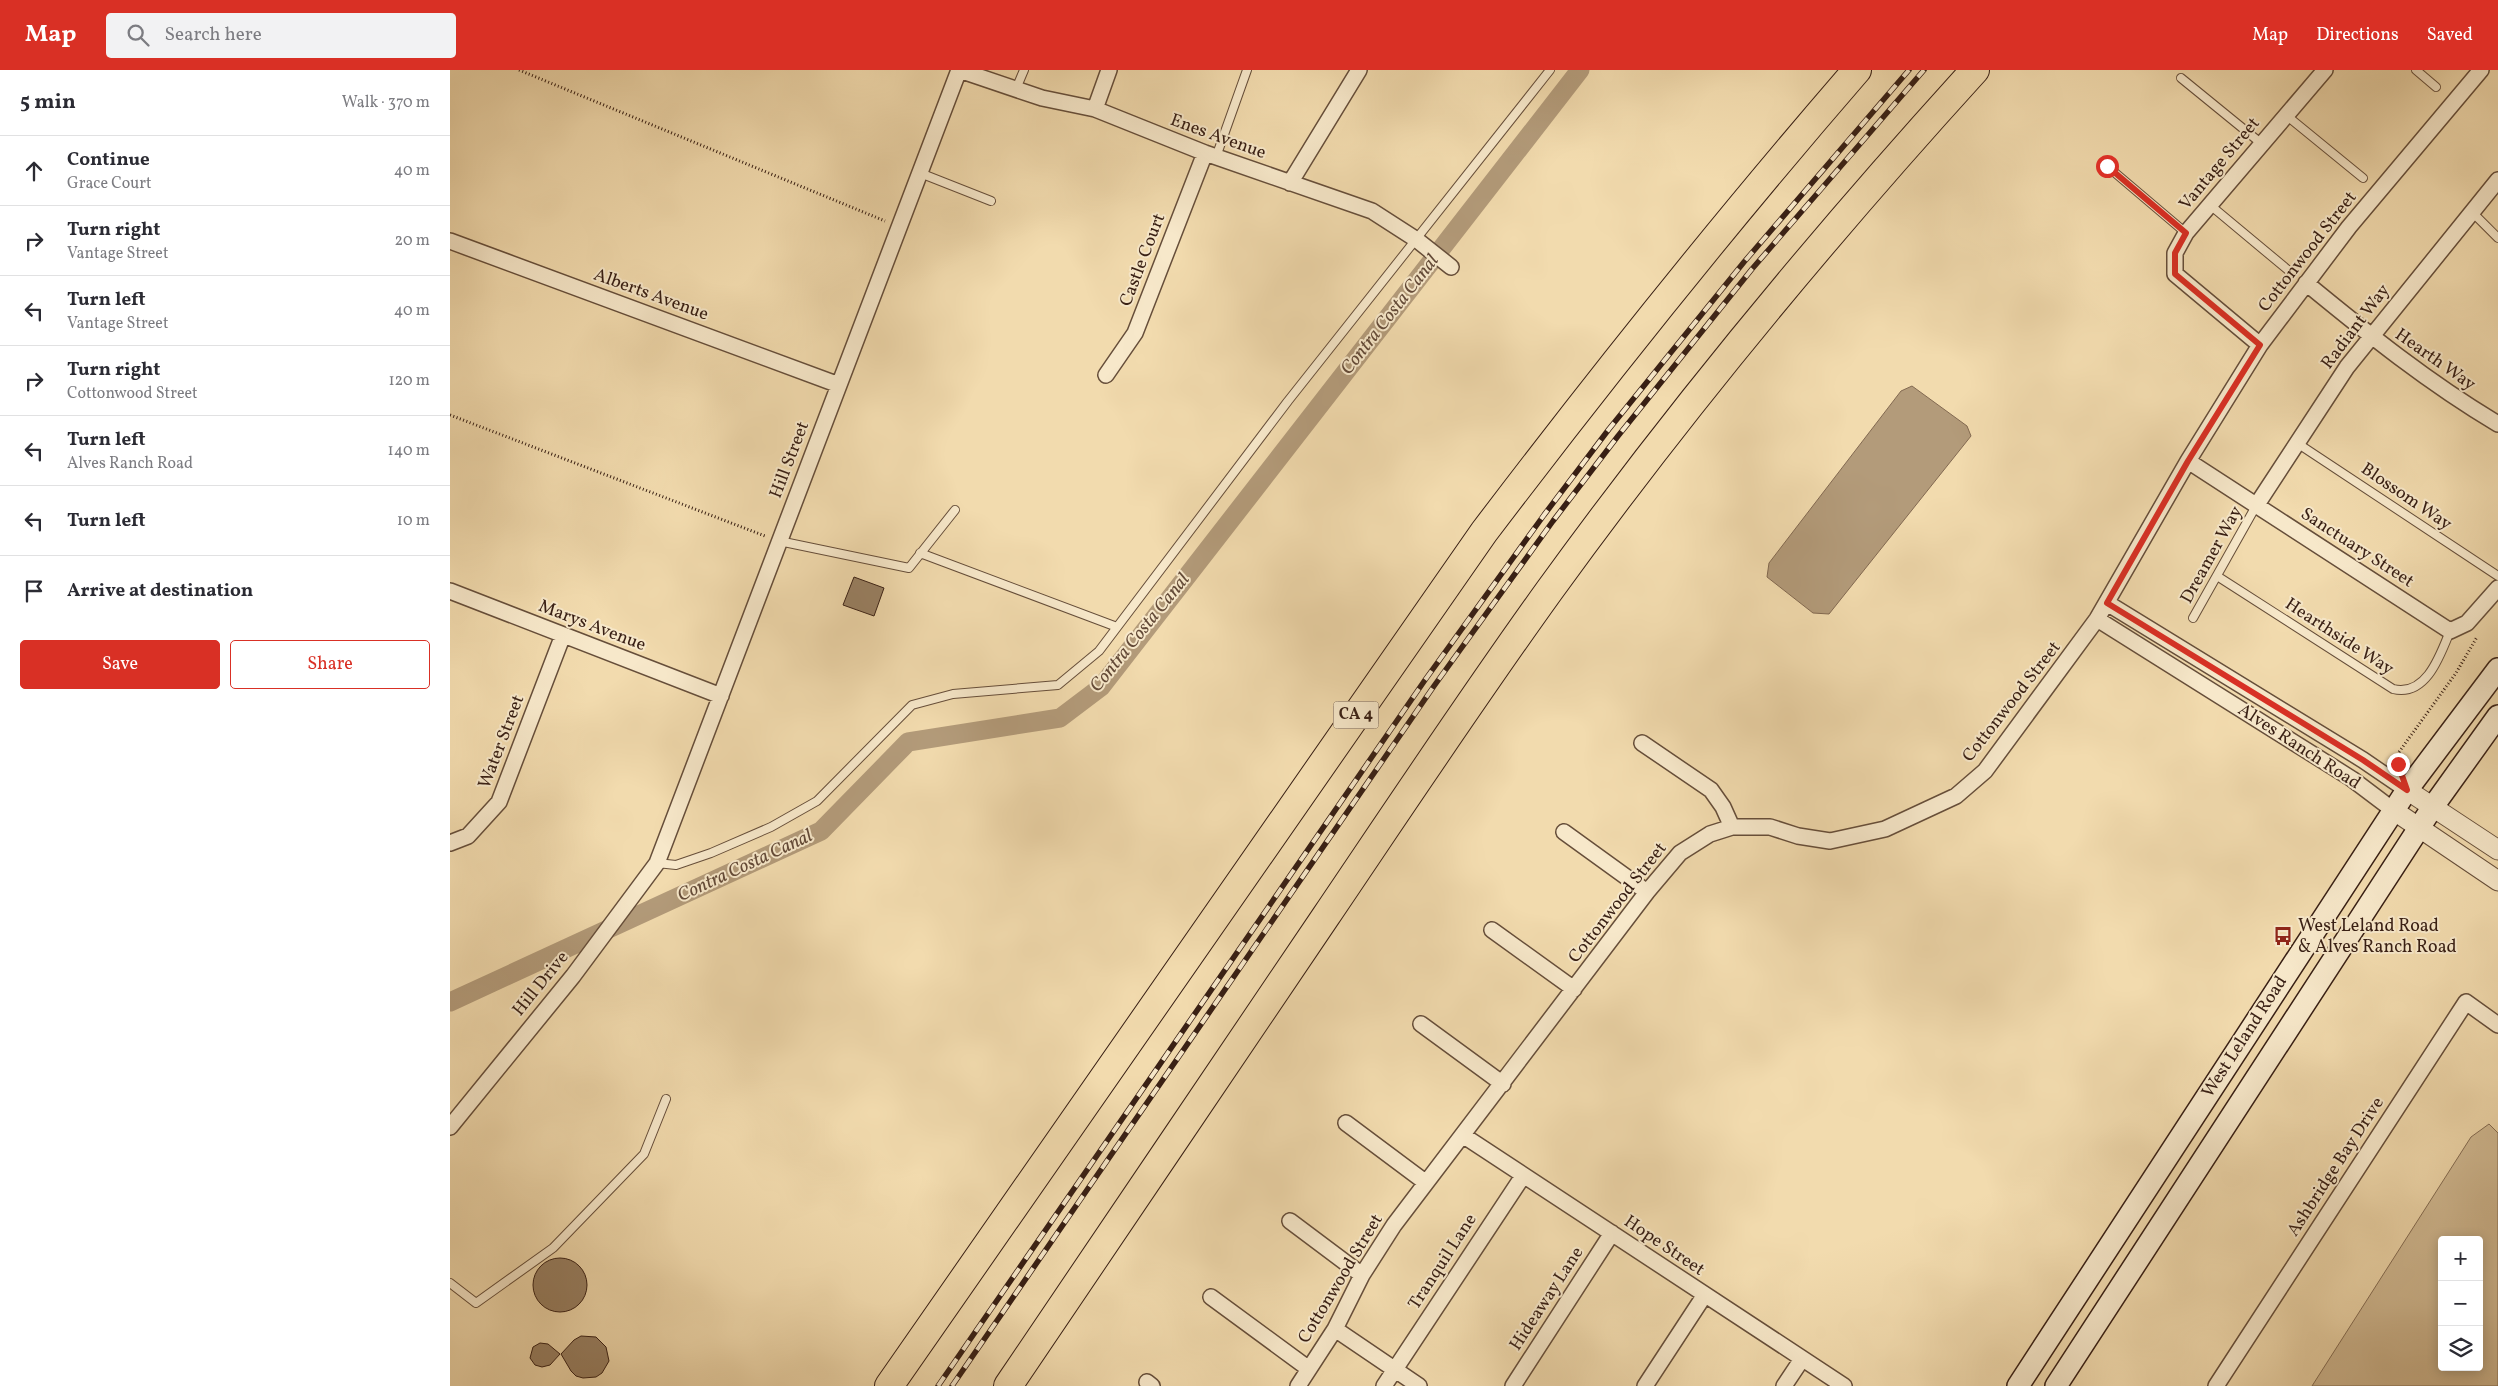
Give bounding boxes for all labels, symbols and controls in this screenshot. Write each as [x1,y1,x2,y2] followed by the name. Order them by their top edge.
[106,13,456,58] search box
[25,18,76,52] text: Map
[124,21,152,49] icon: search
[164,22,262,48] text: Search here
[2252,23,2288,48] text: Map
[2316,23,2399,48] text: Directions
[2427,23,2473,48] text: Saved
[20,88,76,117] text: 5 min
[342,92,430,114] text: Walk · 370 m
[1167,108,1269,166] street label: Enes Avenue
[2174,112,2266,216] street label: Vantage Street
[67,147,150,173] text: Continue
[2096,155,2119,178] route start
[20,157,48,185] icon: ahead
[394,160,430,182] text: 40 m
[67,173,152,195] text: Grace Court
[2253,186,2363,318] street label: Cottonwood Street
[1114,210,1172,310] street label: Castle Court
[67,217,160,243] text: Turn right
[20,227,48,255] icon: right
[395,230,430,252] text: 20 m
[67,243,169,265] text: Vantage Street
[1335,249,1445,381] water label: Contra Costa Canal
[590,263,712,327] street label: Alberts Avenue
[2316,279,2396,375] street label: Radiant Way
[67,287,146,313] text: Turn left
[20,297,48,325] icon: left
[394,300,430,322] text: 40 m
[67,313,169,335] text: Vantage Street
[2389,323,2481,397] street label: Hearth Way
[67,357,160,383] text: Turn right
[20,367,48,395] icon: right
[388,370,430,392] text: 120 m
[67,383,198,405] text: Cottonwood Street
[764,418,816,502] street label: Hill Street
[67,427,146,453] text: Turn left
[20,437,48,465] icon: left
[388,440,430,462] text: 140 m
[67,453,193,475] text: Alves Ranch Road
[2355,457,2457,537] street label: Blossom Way
[2175,501,2249,608] street label: Dreamer Way
[2295,502,2419,594] street label: Sanctuary Street
[20,507,48,535] icon: left
[67,508,146,534] text: Turn left
[397,510,430,532] text: 10 m
[1084,568,1196,698] water label: Contra Costa Canal
[20,577,48,605] icon: arrive
[67,578,253,604] text: Arrive at destination
[2280,592,2399,682] street label: Hearthside Way
[535,594,649,658] street label: Marys Avenue
[1957,636,2067,768] street label: Cottonwood Street
[20,640,220,689] button: Save
[230,640,430,689] button: Share
[473,692,531,792] street label: Water Street
[2233,698,2365,796] street label: Alves Ranch Road
[1334,702,1378,728] road number: CA 4
[2387,753,2410,776] route end
[673,823,817,909] water label: Contra Costa Canal
[1563,837,1673,969] street label: Cottonwood Street
[2298,914,2457,960] place label: West Leland Road & Alves Ranch Road
[2272,925,2294,947] bus stop icon: West Leland Road & Alves Ranch Road
[507,946,575,1022] street label: Hill Drive
[2196,971,2294,1103] street label: West Leland Road
[2281,1092,2391,1242] street label: Ashbridge Bay Drive
[1403,1209,1483,1315] street label: Tranquil Lane
[1292,1210,1390,1348] street label: Cottonwood Street
[1619,1210,1709,1282] street label: Hope Street
[2438,1236,2483,1371] map controls
[2438,1236,2483,1281] button: +
[1504,1242,1590,1356] street label: Hideaway Lane
[2438,1281,2483,1326] button: −
[2438,1326,2483,1371] button: layers

